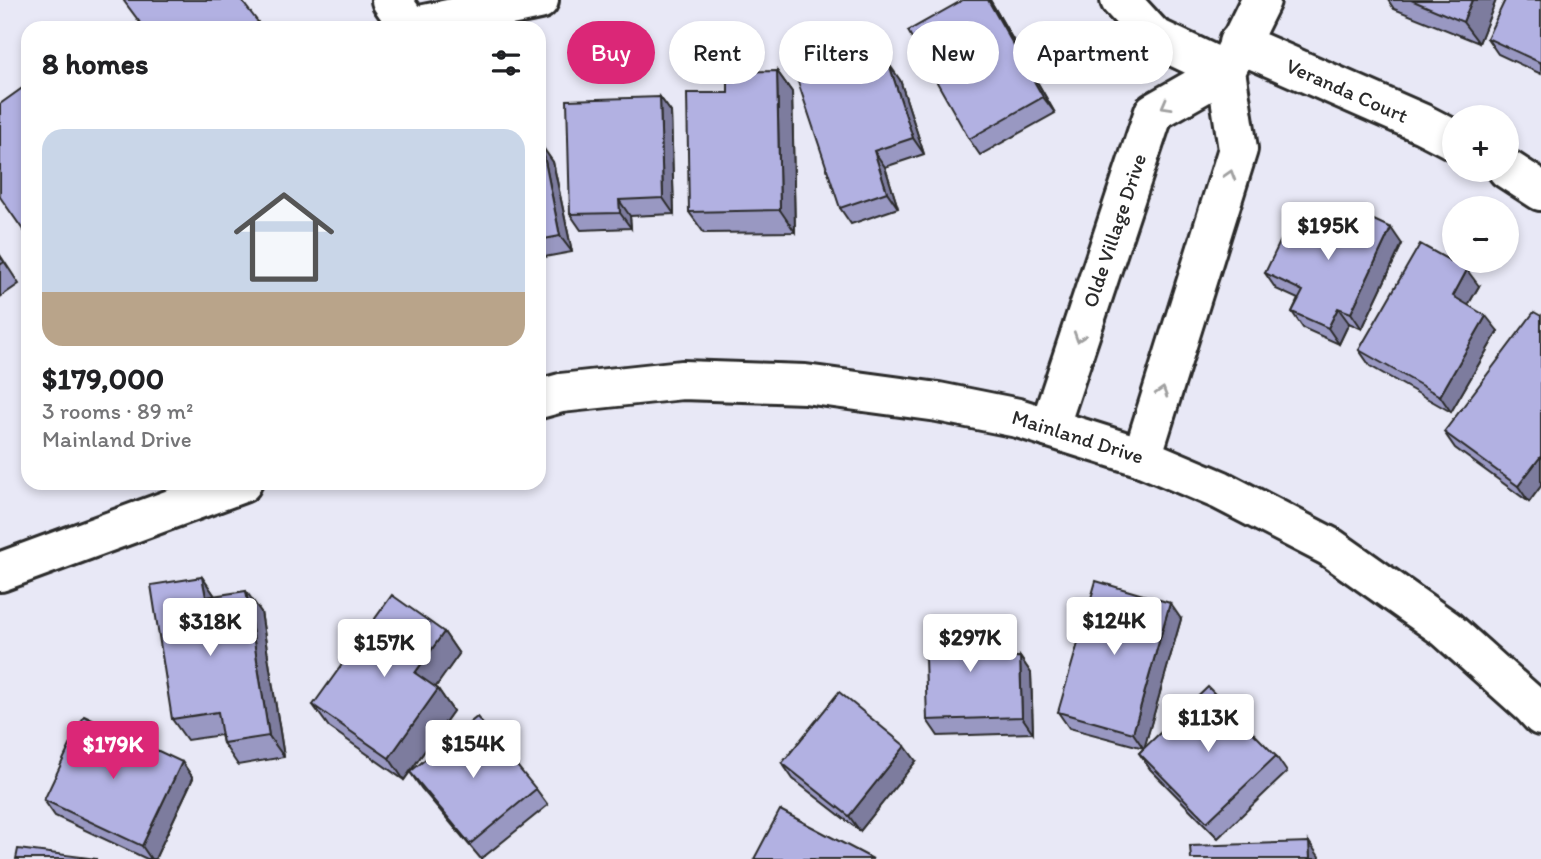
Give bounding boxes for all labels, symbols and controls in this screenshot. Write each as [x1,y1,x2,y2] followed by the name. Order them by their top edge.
[567,21,655,84] chip: Buy
[669,21,765,84] chip: Rent
[779,21,893,84] chip: Filters
[907,21,999,84] chip: New
[1013,21,1173,84] chip: Apartment
[487,44,525,82] icon: filters
[42,45,149,82] text: 8 homes
[1282,53,1412,128] street label: Veranda Court
[1161,97,1174,110] one-way arrow
[1442,105,1519,273] map controls
[1442,105,1519,182] button: +
[1077,150,1151,311] street label: Olde Village Drive
[1221,169,1236,181] one-way arrow
[221,174,347,300] icon: home
[1442,196,1519,273] button: −
[1279,202,1377,262] pin: $195K
[1297,211,1359,239] text: $195K
[1073,331,1087,343] one-way arrow
[42,360,164,397] text: $179,000
[1154,386,1169,398] one-way arrow
[42,397,193,425] text: 3 rooms · 89 m²
[1009,404,1147,469] street label: Mainland Drive
[42,425,192,453] text: Mainland Drive
[161,598,259,658] pin: $318K
[1065,598,1163,657] pin: $124K
[1083,606,1145,634] text: $124K
[179,607,241,635] text: $318K
[921,614,1019,674] pin: $297K
[335,620,433,679] pin: $157K
[939,623,1001,651] text: $297K
[354,628,414,656] text: $157K
[1159,694,1257,754] pin: $113K
[1178,703,1238,731] text: $113K
[424,720,522,780] pin: $154K
[64,722,162,781] pin: $179K
[442,729,504,757] text: $154K
[83,730,143,758] text: $179K

